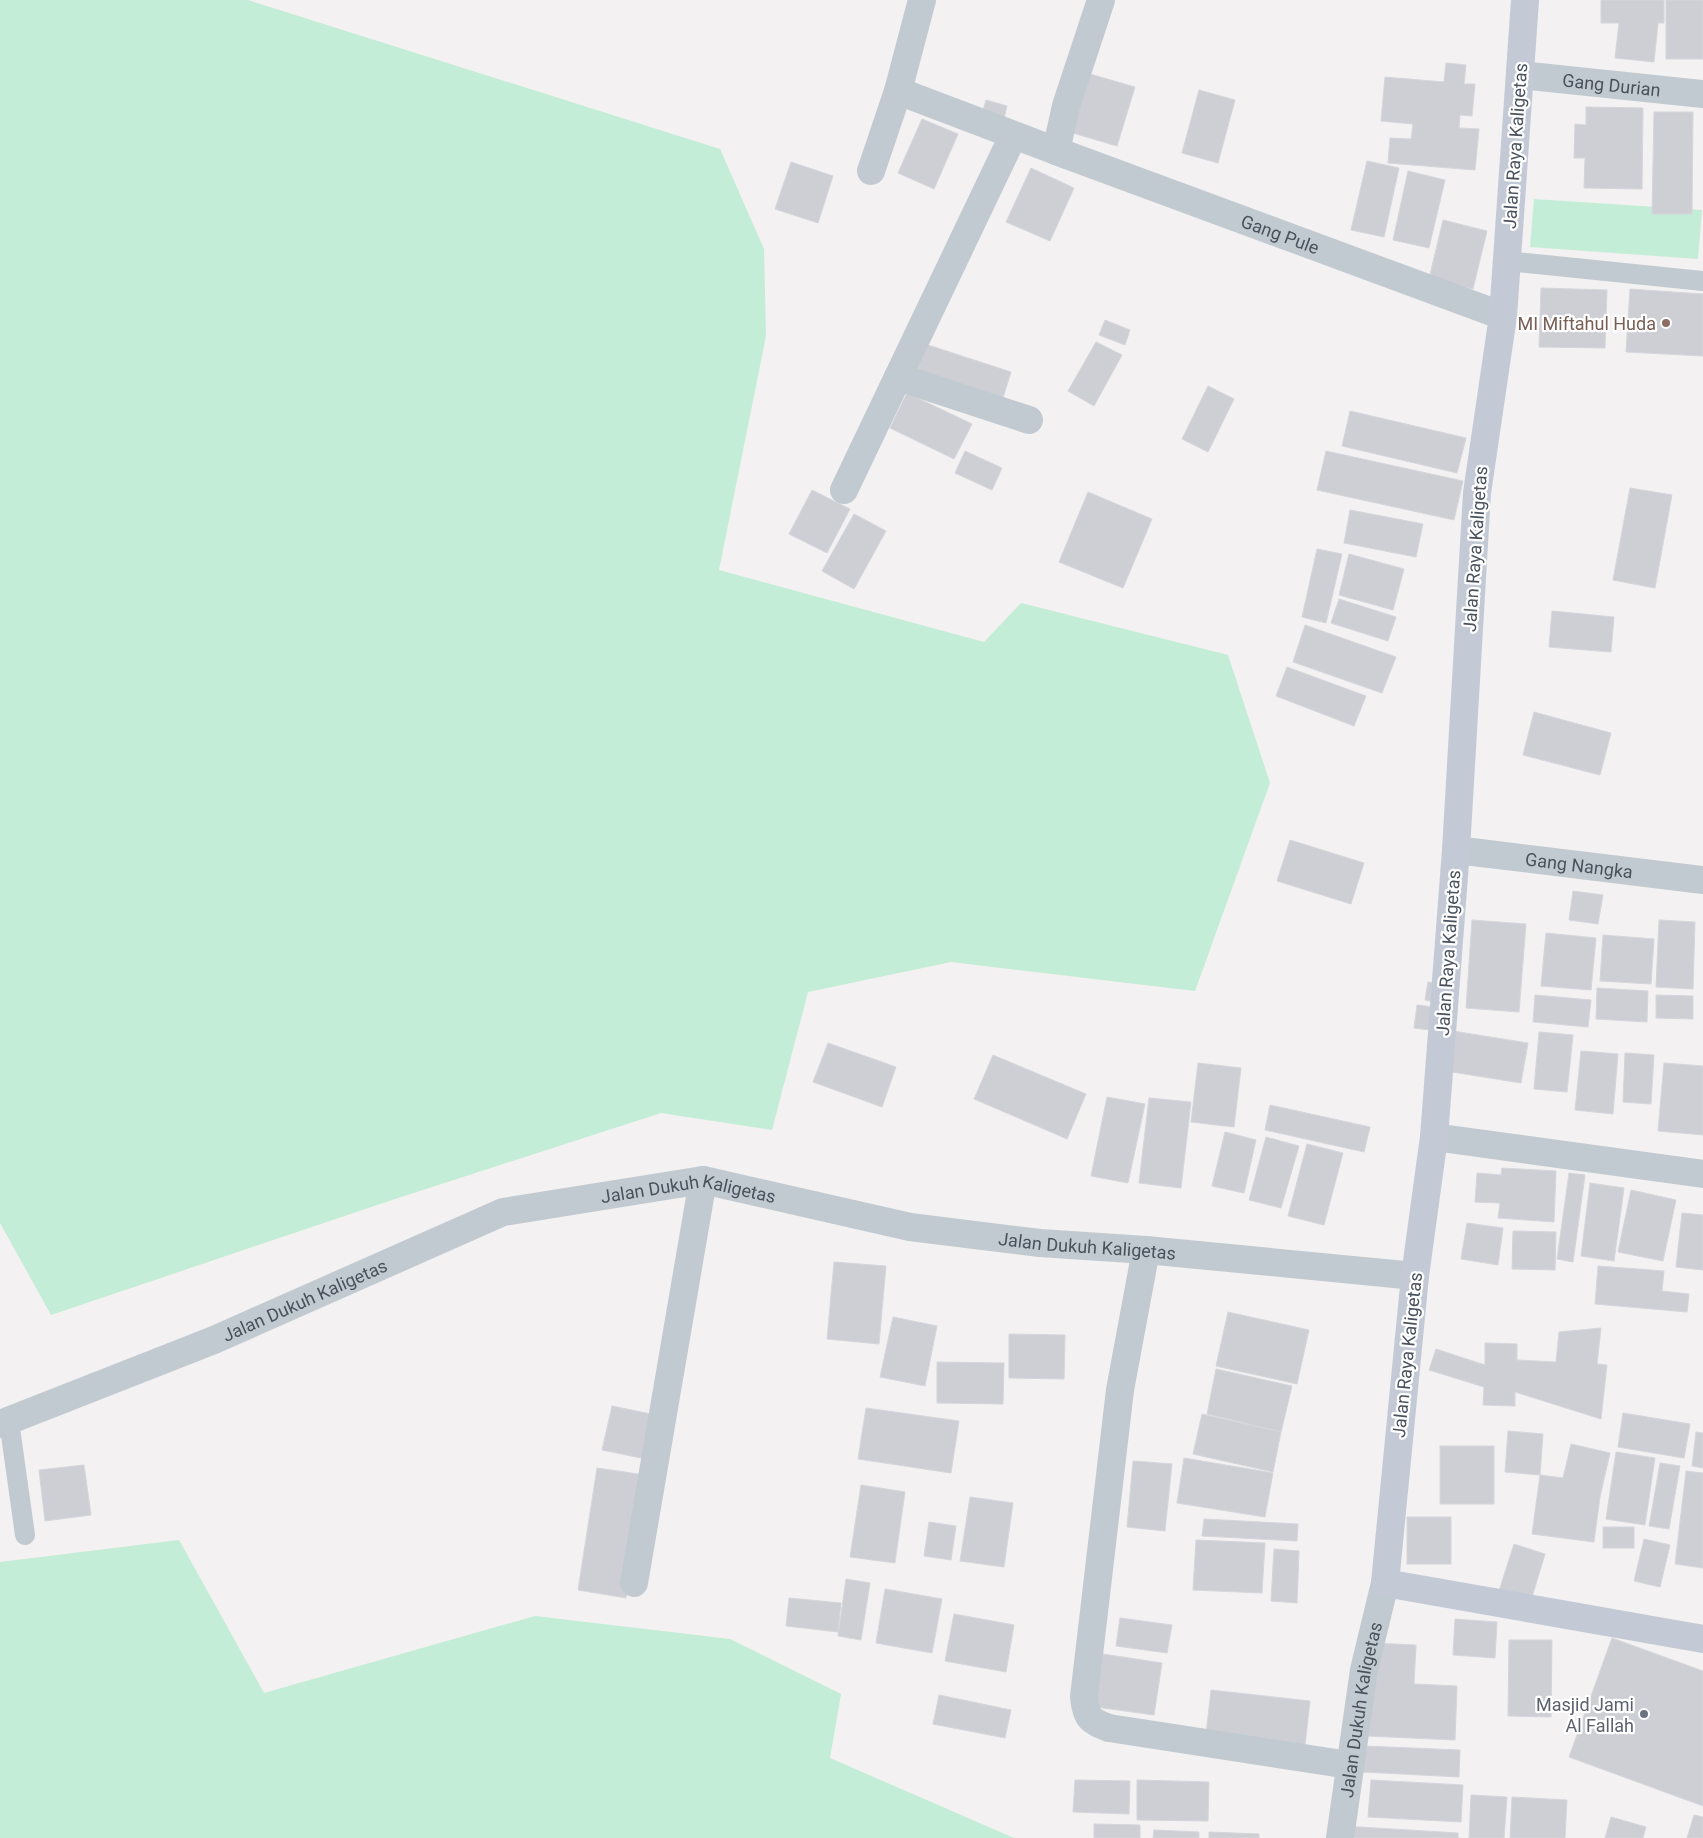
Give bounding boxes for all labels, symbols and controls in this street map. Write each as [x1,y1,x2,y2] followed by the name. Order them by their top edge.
[1499,62,1531,230] street label: Jalan Raya Kaligetas
[1561,69,1662,100] street label: Gang Durian
[1238,210,1322,258] street label: Gang Pule
[1518,313,1656,334] place label: MI Miftahul Huda
[1660,317,1672,329] marker: MI Miftahul Huda
[1459,465,1491,633] street label: Jalan Raya Kaligetas
[1524,848,1634,882] street label: Gang Nangka
[1432,869,1464,1037] street label: Jalan Raya Kaligetas
[599,1170,778,1207] street label: Jalan Dukuh Kaligetas
[997,1227,1177,1263] street label: Jalan Dukuh Kaligetas
[219,1254,390,1346] street label: Jalan Dukuh Kaligetas
[1388,1271,1426,1439] street label: Jalan Raya Kaligetas
[1335,1620,1386,1799] street label: Jalan Dukuh Kaligetas
[1536,1694,1634,1736] place label: Masjid Jami Al Fallah
[1638,1708,1650,1720] marker: Masjid Jami Al Fallah

